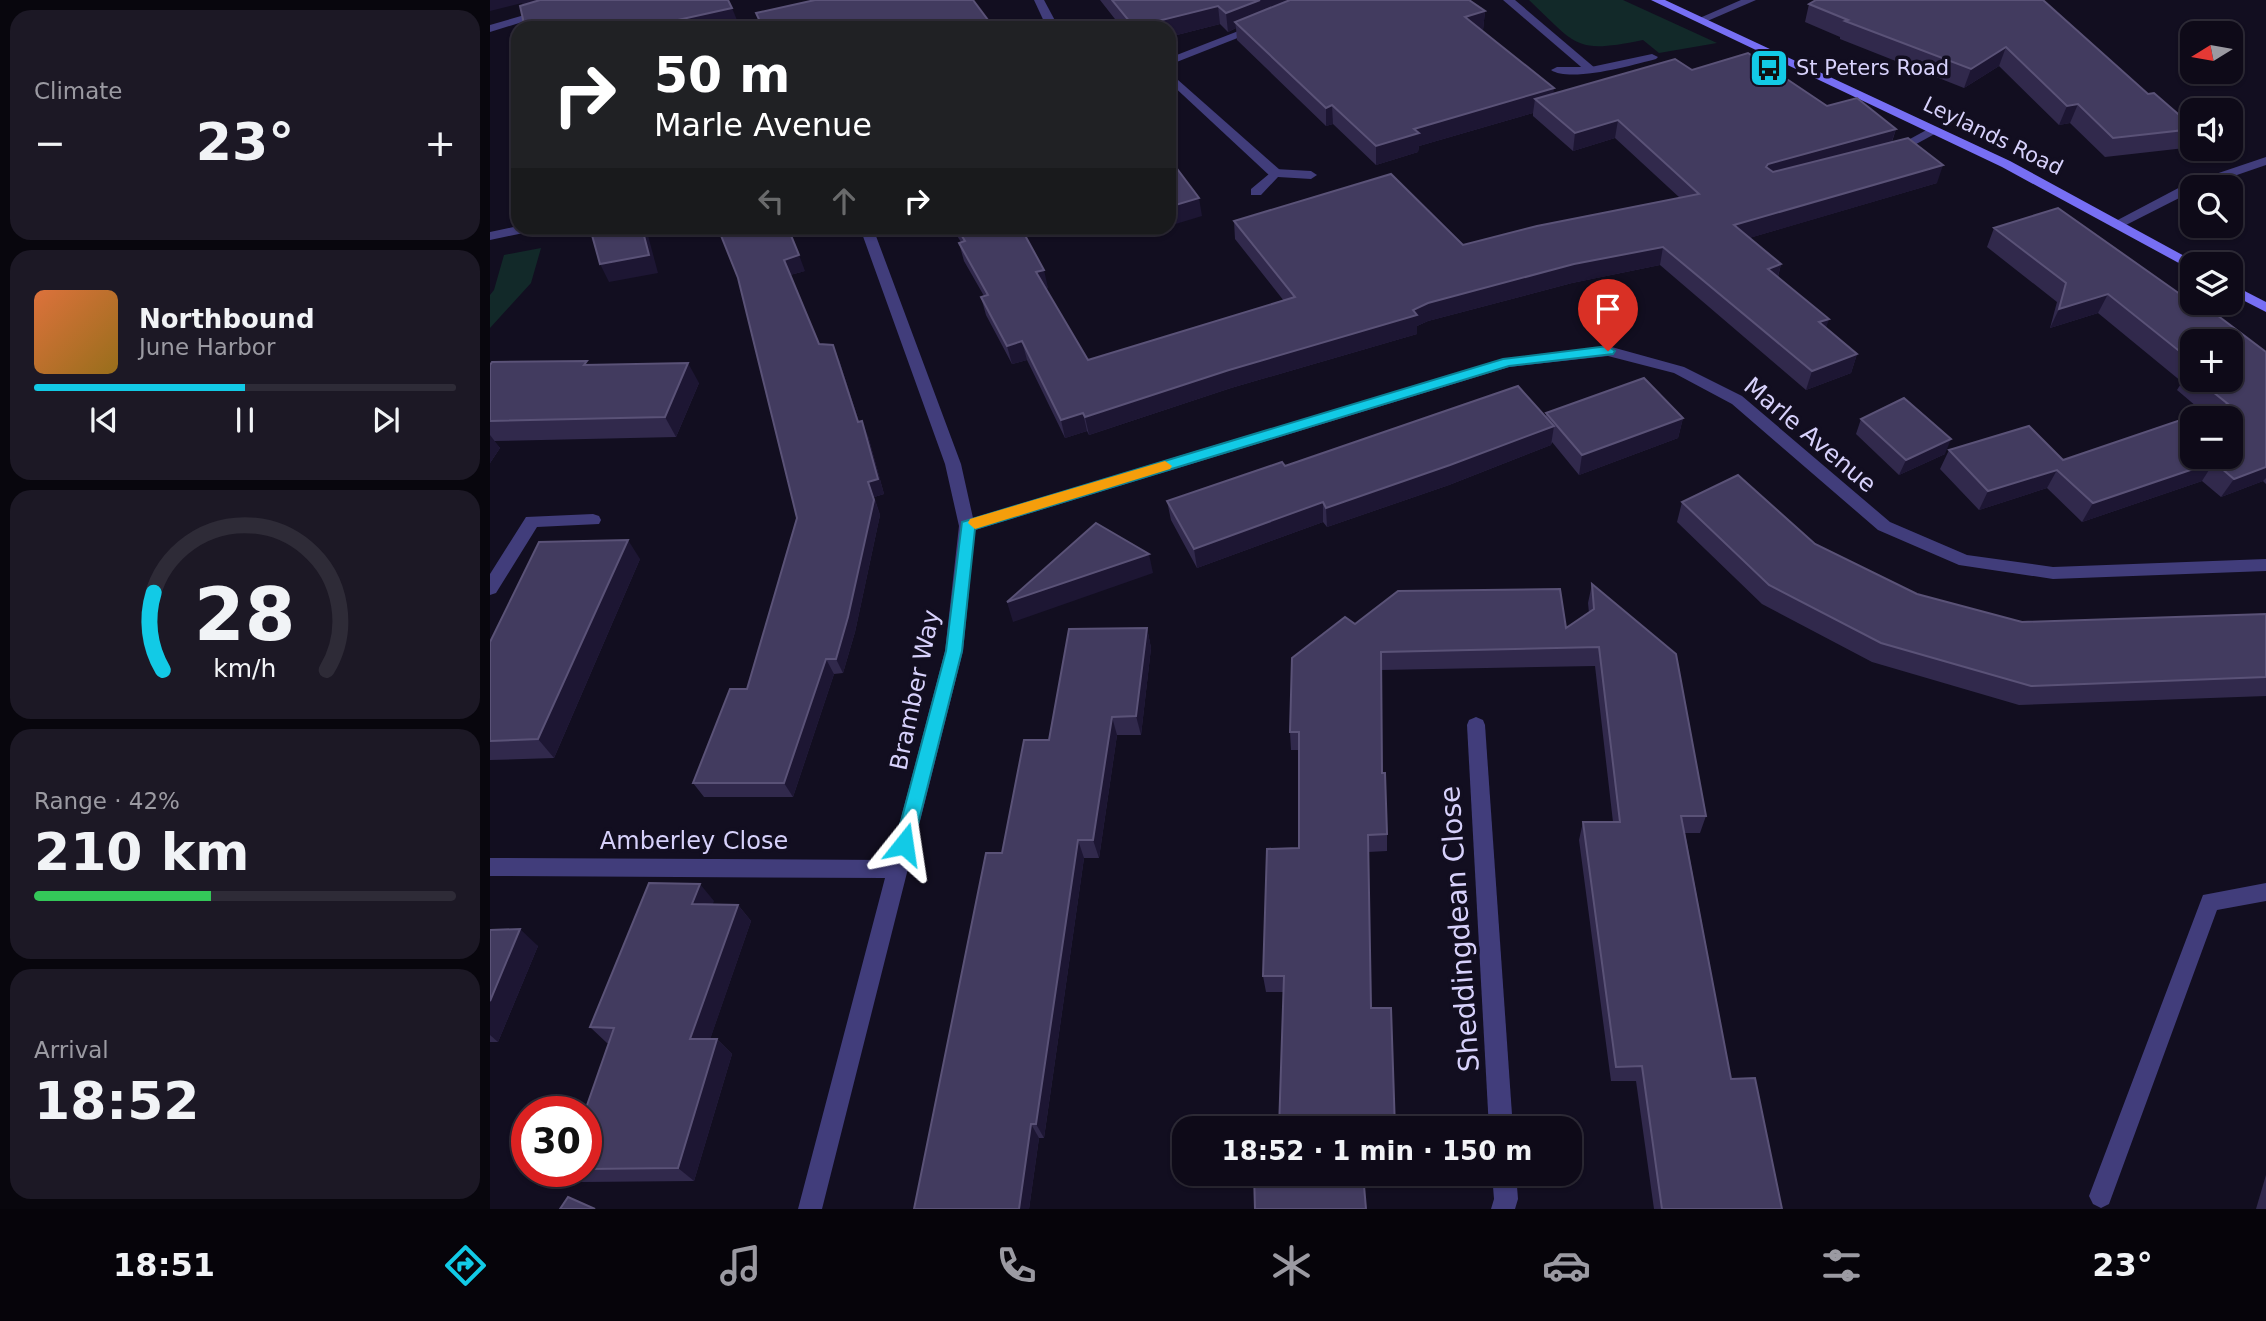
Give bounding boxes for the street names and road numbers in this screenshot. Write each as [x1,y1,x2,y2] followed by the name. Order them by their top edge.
[1919,92,2067,180] street label: Leylands Road
[1738,372,1882,498] street label: Marle Avenue
[884,607,946,773] street label: Bramber Way
[1433,785,1486,1073] street label: Sheddingdean Close
[600,827,788,855] street label: Amberley Close

